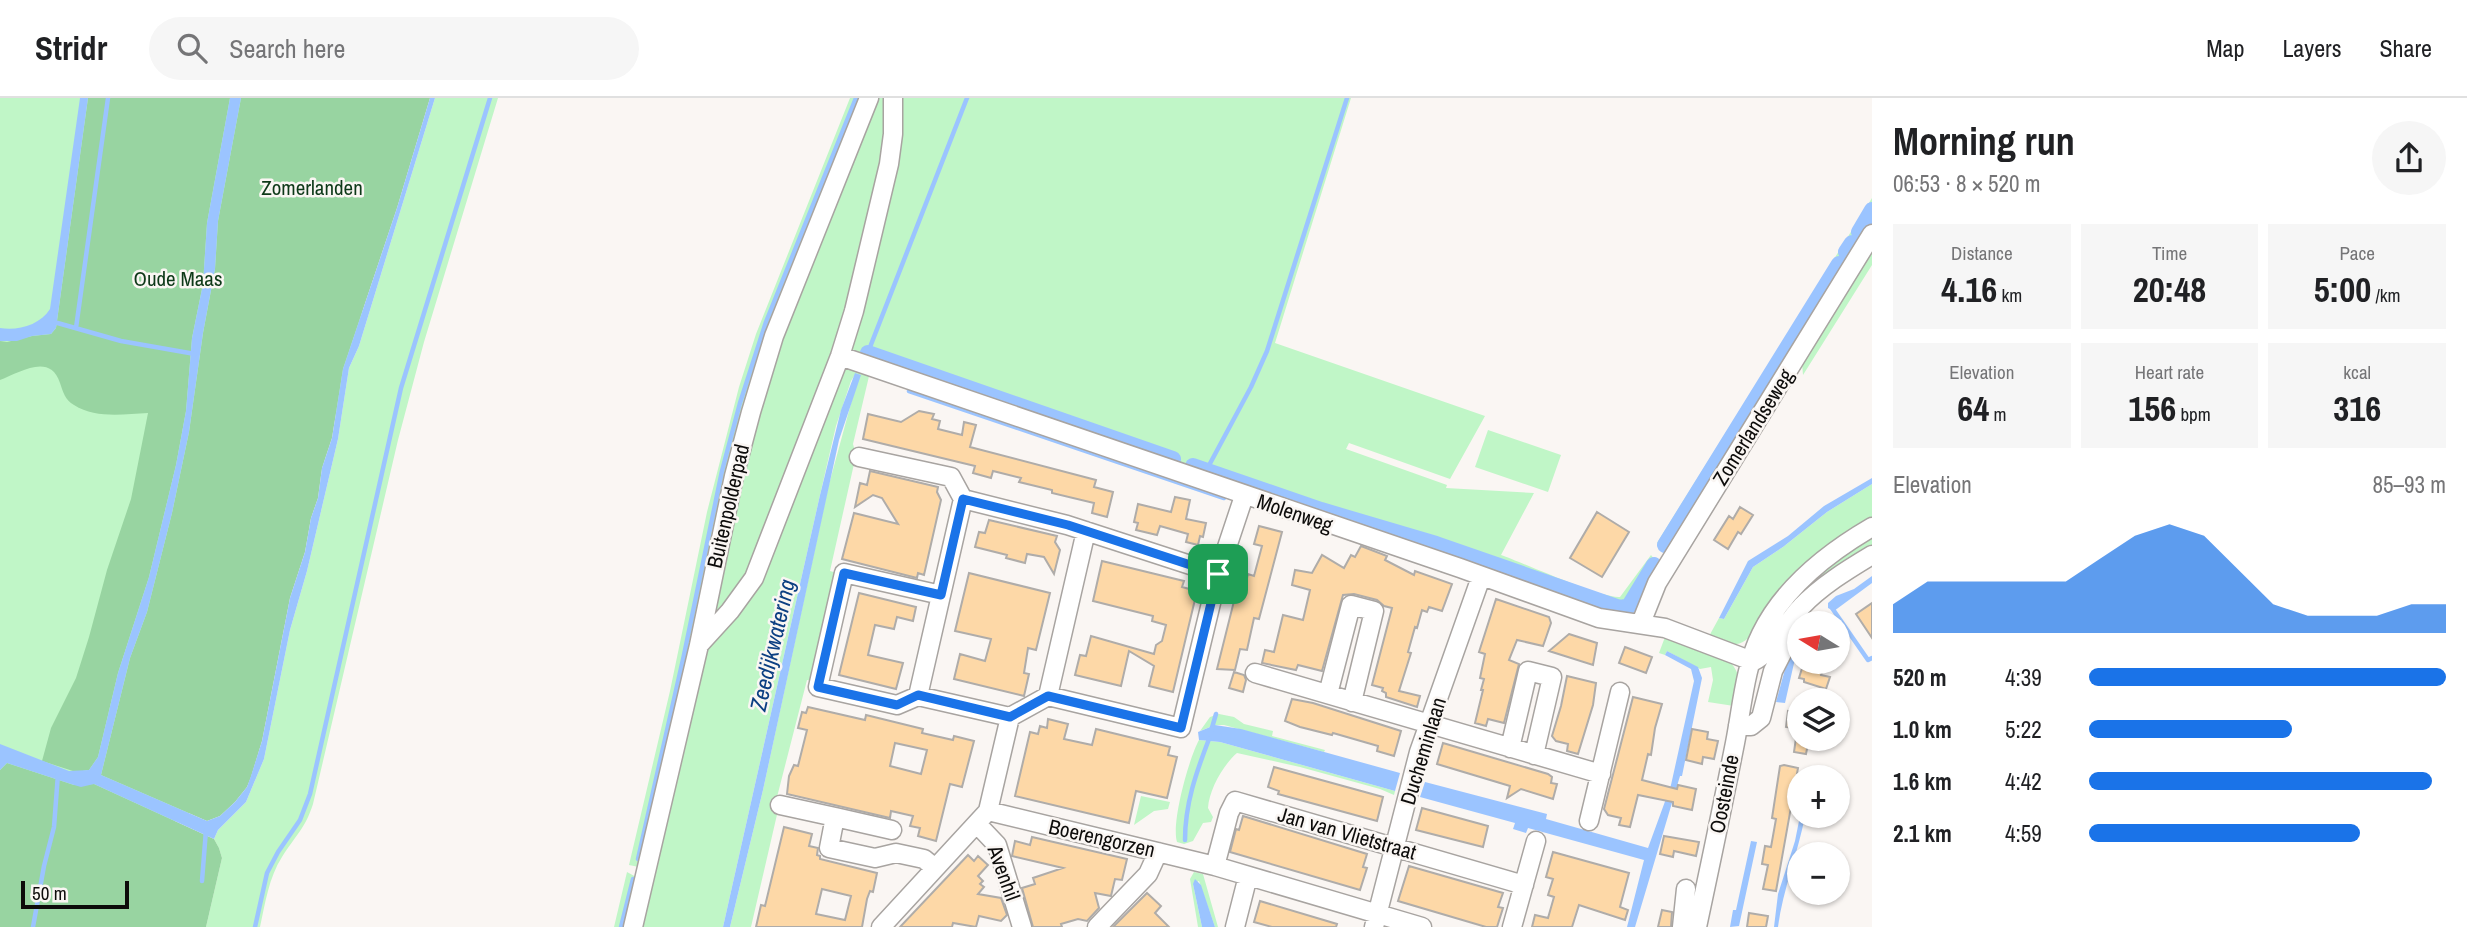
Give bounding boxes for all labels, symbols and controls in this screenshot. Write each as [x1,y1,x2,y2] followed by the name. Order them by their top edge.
[149,17,639,80] search box
[35,26,107,70] text: Stridr
[173,29,211,67] icon: search
[229,31,345,66] text: Search here
[2206,32,2244,64] text: Map
[2282,32,2341,64] text: Layers
[2379,32,2432,64] text: Share
[1893,116,2075,167] text: Morning run
[2372,121,2446,195] button: share
[1893,168,2040,199] text: 06:53 · 8 × 520 m
[261,173,363,202] park label: Zomerlanden
[1951,240,2013,266] text: Distance
[2152,240,2187,266] text: Time
[2339,240,2375,266] text: Pace
[133,264,223,293] park label: Oude Maas
[1941,266,1997,313] text: 4.16
[2133,266,2206,313] text: 20:48
[2314,266,2371,313] text: 5:00
[1997,282,2022,308] text: km
[2371,282,2401,308] text: /km
[1949,359,2014,385] text: Elevation
[2135,359,2204,385] text: Heart rate
[2343,359,2371,385] text: kcal
[1706,363,1801,491] street label: Zomerlandseweg
[1957,385,1989,432] text: 64
[2128,385,2176,432] text: 156
[2333,385,2381,432] text: 316
[1989,401,2006,427] text: m
[2176,401,2211,427] text: bpm
[700,441,756,571] street label: Buitenpolderpad
[1893,469,1972,500] text: Elevation
[2373,469,2446,500] text: 85–93 m
[1253,487,1337,540] street label: Molenweg
[1188,544,1248,604] pin
[1199,555,1237,593] icon: arrive
[742,576,802,715] water label: Zeedijkwatering
[1787,611,1850,674] north arrow
[1787,611,1850,905] map controls
[1893,662,1946,693] text: 520 m
[2005,662,2042,693] text: 4:39
[1787,688,1850,751] button: layers
[1393,694,1453,808] street label: Ducheminlaan
[1893,714,1952,745] text: 1.0 km
[2005,714,2042,745] text: 5:22
[1702,752,1746,836] street label: Oosteinde
[1787,765,1850,828] button: +
[1893,766,1952,797] text: 1.6 km
[2005,766,2042,797] text: 4:42
[1274,799,1420,867] street label: Jan van Vlietstraat
[1046,812,1158,864] street label: Boerengorzen
[1893,818,1952,849] text: 2.1 km
[2005,818,2042,849] text: 4:59
[980,840,1027,905] street label: Avenhil
[1787,842,1850,905] button: −
[21,878,130,910] scale bar
[32,880,67,906] text: 50 m

